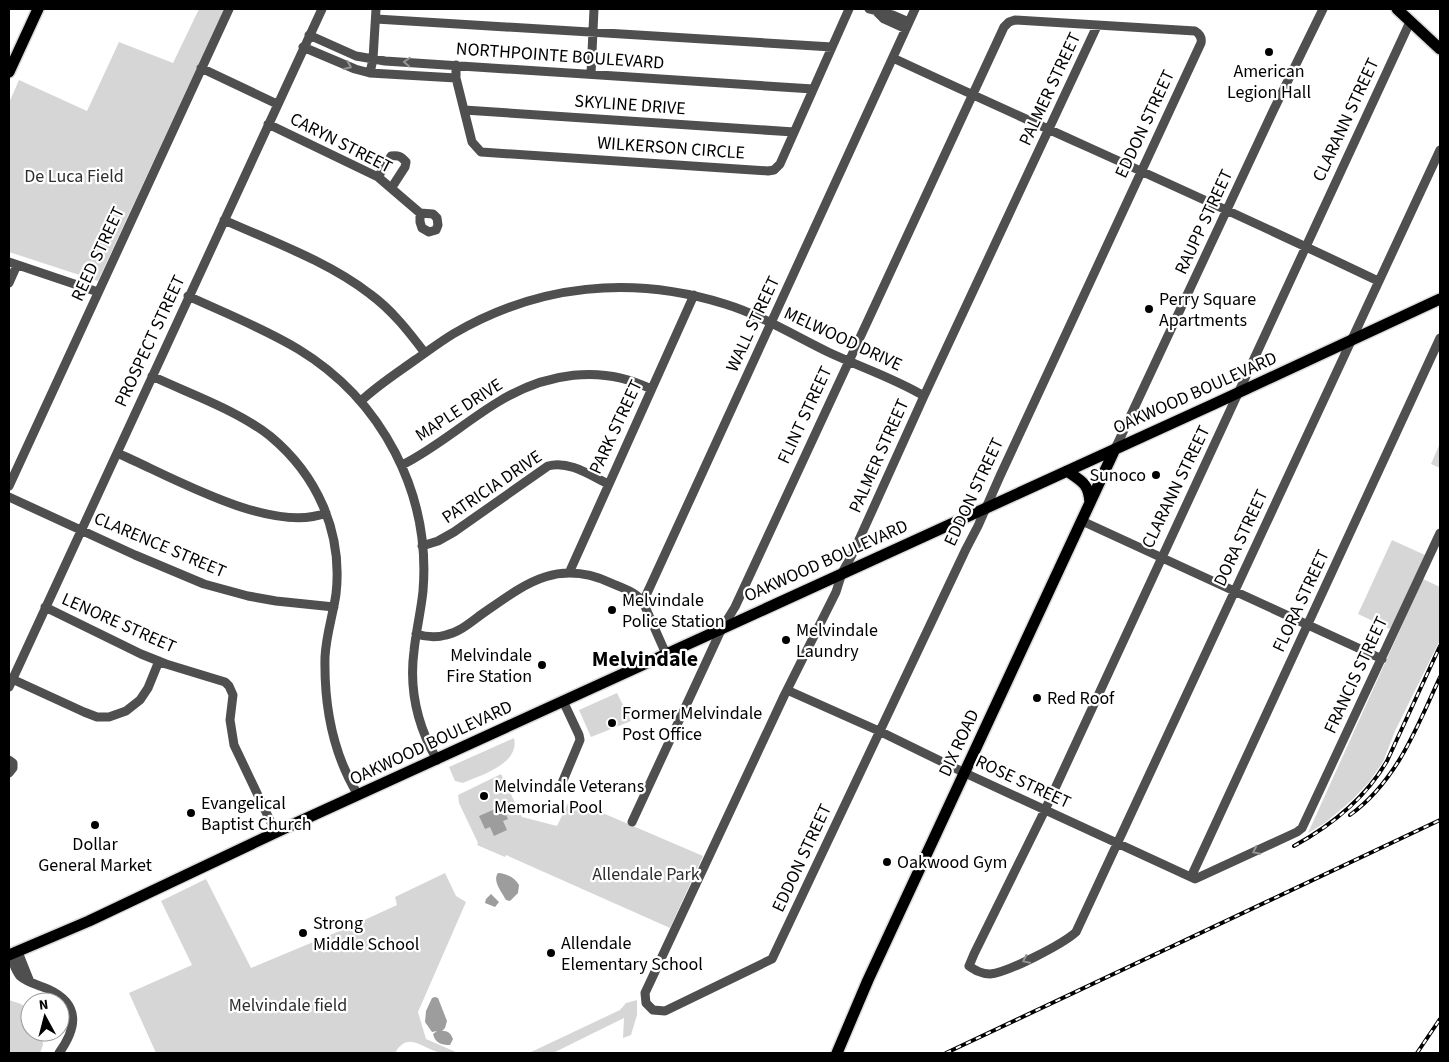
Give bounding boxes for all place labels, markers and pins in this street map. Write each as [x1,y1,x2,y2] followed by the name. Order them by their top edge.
[1263,46,1275,58] marker: American Legion Hall
[1227,59,1311,105] place label: American Legion Hall
[1159,287,1256,333] place label: Perry Square Apartments
[1143,303,1155,315] marker: Perry Square Apartments
[1089,463,1146,488] place label: Sunoco
[1150,469,1162,481] marker: Sunoco
[622,588,725,634] place label: Melvindale Police Station
[606,604,618,616] marker: Melvindale Police Station
[796,618,878,664] place label: Melvindale Laundry
[780,634,792,646] marker: Melvindale Laundry
[446,643,532,689] place label: Melvindale Fire Station
[536,659,548,671] marker: Melvindale Fire Station
[1047,686,1115,711] place label: Red Roof
[1031,692,1043,704] marker: Red Roof
[622,701,762,747] place label: Former Melvindale Post Office
[606,717,618,729] marker: Former Melvindale Post Office
[494,774,644,820] place label: Melvindale Veterans Memorial Pool
[478,790,490,802] marker: Melvindale Veterans Memorial Pool
[201,791,312,837] place label: Evangelical Baptist Church
[185,807,197,819] marker: Evangelical Baptist Church
[89,819,101,831] marker: Dollar General Market
[38,832,152,878] place label: Dollar General Market
[897,850,1007,875] place label: Oakwood Gym
[881,856,893,868] marker: Oakwood Gym
[313,911,419,957] place label: Strong Middle School
[297,927,309,939] marker: Strong Middle School
[561,931,703,977] place label: Allendale Elementary School
[545,947,557,959] marker: Allendale Elementary School

